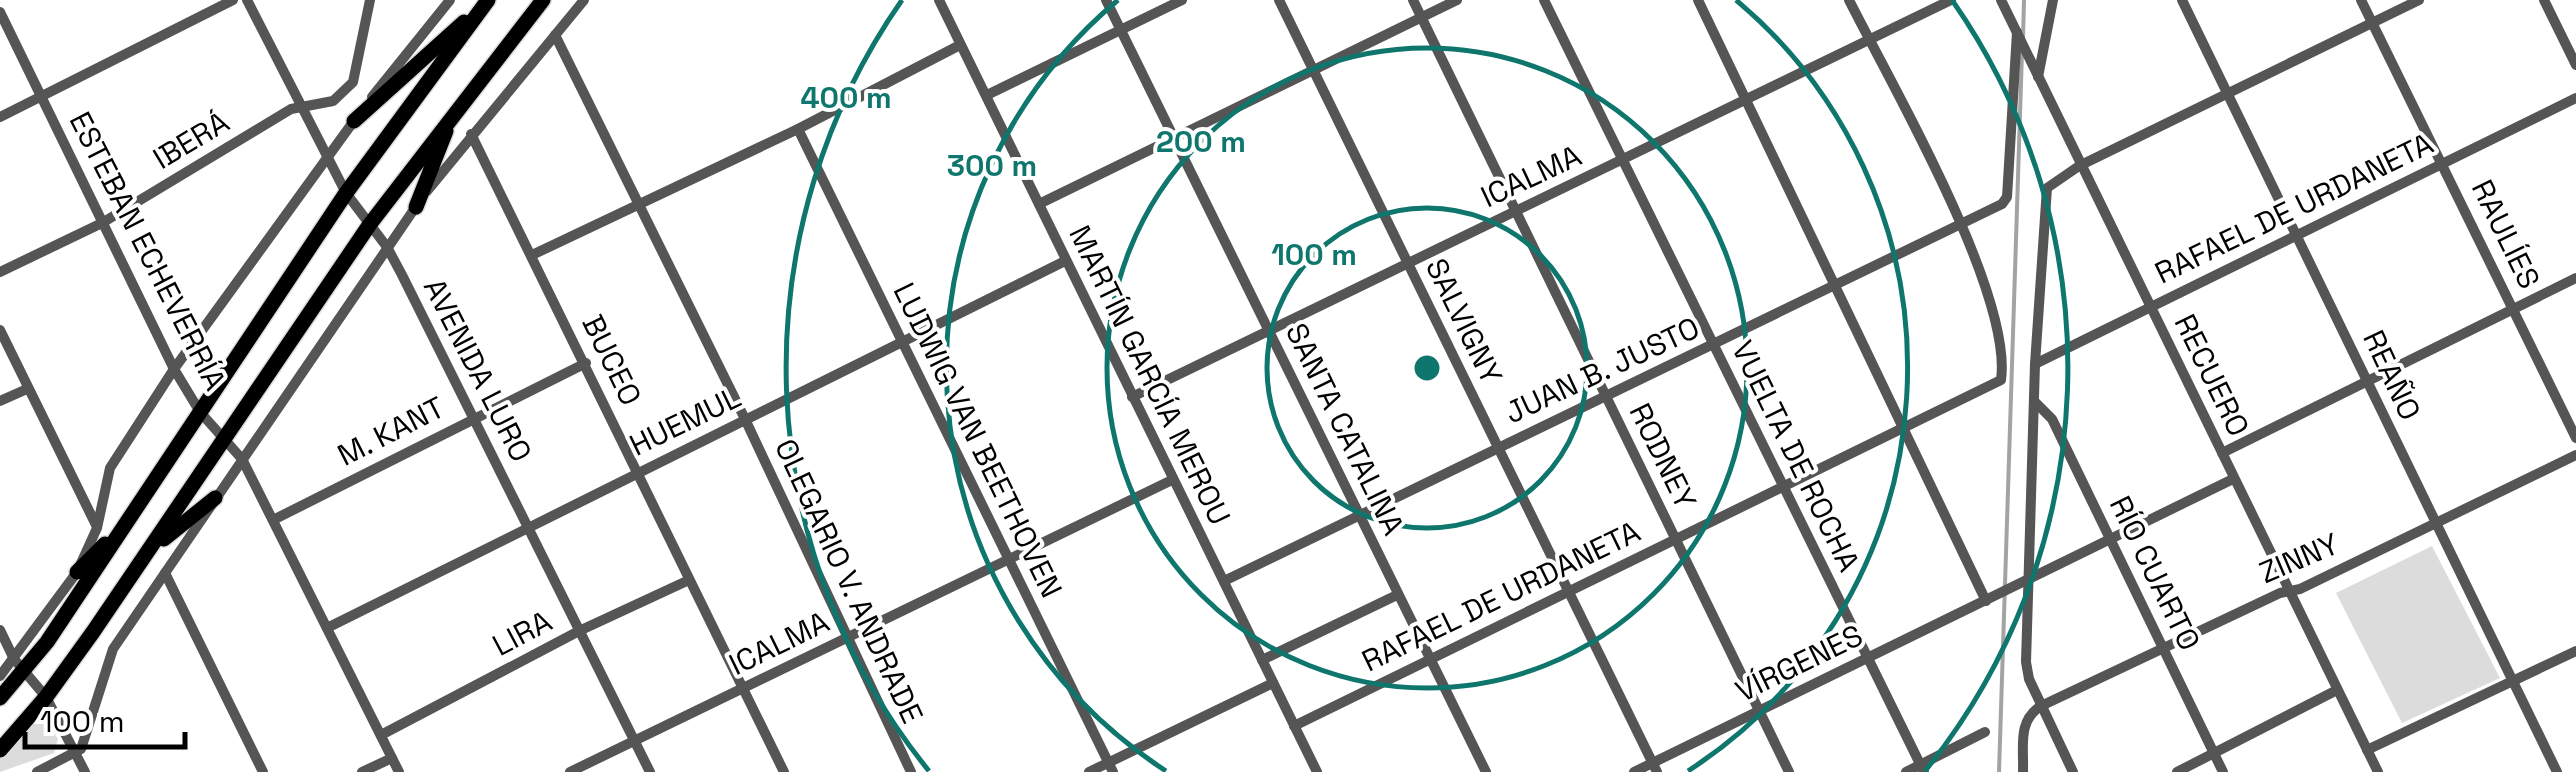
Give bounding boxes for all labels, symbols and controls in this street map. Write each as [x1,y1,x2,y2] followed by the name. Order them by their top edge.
[800,78,892,117] text: 400 m
[146,102,236,178] street label: IBERÁ
[61,105,235,397] street label: ESTEBAN ECHEVERRÍA
[1156,122,1246,161] text: 200 m
[2148,124,2440,292] street label: RAFAEL DE URDANETA
[1474,136,1588,216] street label: ICALMA
[947,146,1037,185] text: 300 m
[2463,173,2549,295] street label: RAULÍES
[1061,219,1239,531] street label: MARTÍN GARCÍA MEROU
[1271,235,1357,274] text: 100 m
[1417,252,1511,390] street label: SALVIGNY
[415,272,541,468] street label: AVENIDA LURO
[885,276,1071,604] street label: LUDWIG VAN BEETHOVEN
[573,308,651,412] street label: BUCEO
[1499,308,1705,432] street label: JUAN B. JUSTO
[2166,308,2258,442] street label: RECUERO
[1277,317,1413,542] street label: SANTA CATALINA
[2354,324,2430,426] street label: REAÑO
[1723,334,1869,578] street label: VUELTA DE ROCHA
[1409,350,1445,386] centre of rings
[623,377,747,465] street label: HUEMUL
[331,388,451,474] street label: M. KANT
[1621,397,1705,515] street label: RODNEY
[766,433,932,729] street label: OLEGARIO V. ANDRADE
[2101,489,2209,657] street label: RÍO CUARTO
[1355,512,1647,680] street label: RAFAEL DE URDANETA
[2253,524,2345,592] street label: ZINNY
[486,601,558,665] street label: LIRA
[723,602,836,684] street label: ICALMA
[1729,616,1869,710] street label: VÍRGENES
[25,687,185,749] scale bar
[40,702,125,741] text: 100 m

